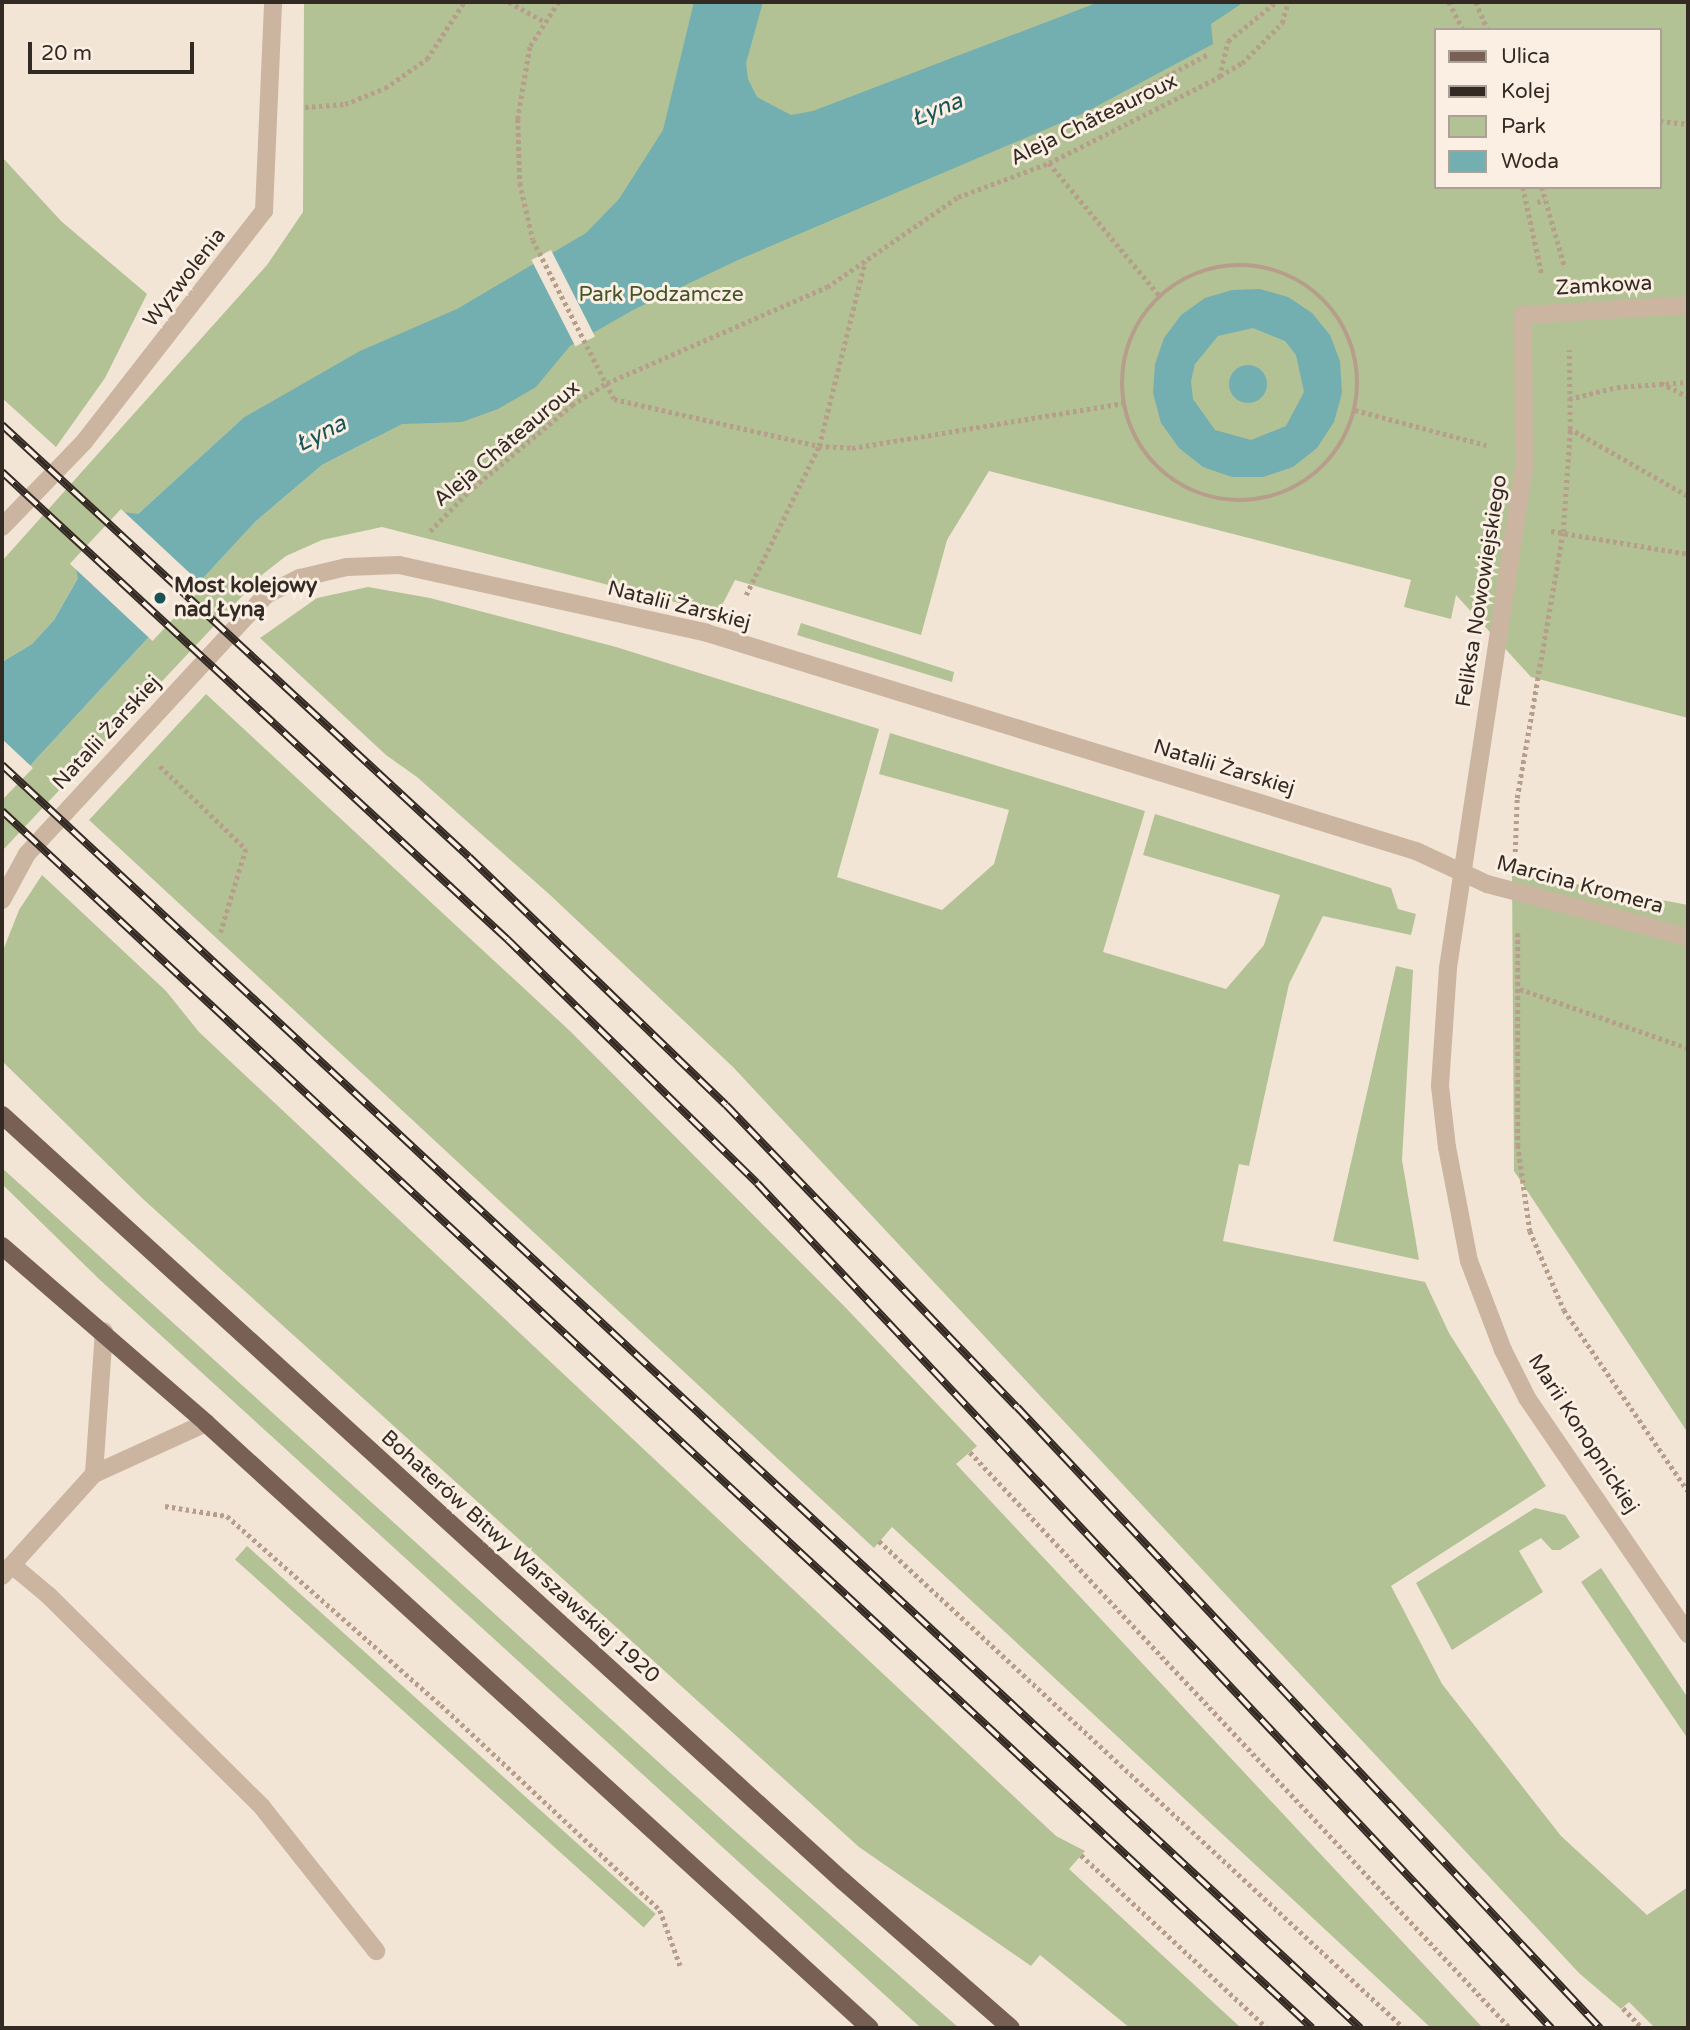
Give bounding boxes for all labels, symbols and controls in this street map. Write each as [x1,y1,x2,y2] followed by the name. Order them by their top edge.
[32,28,198,72] scale bar
[1434,28,1662,189] legend
[41,41,92,66] text: 20 m
[1501,44,1550,69] text: Ulica
[1006,69,1182,171] street label: Aleja Châteauroux
[1501,79,1550,104] text: Kolej
[907,87,967,133] water label: Łyna
[1501,114,1546,139] text: Park
[1501,149,1559,174] text: Woda
[138,223,232,333] street label: Wyzwolenia
[1555,271,1653,301] street label: Zamkowa
[578,282,744,308] park label: Park Podzamcze
[429,376,585,512] street label: Aleja Châteauroux
[291,410,351,458] water label: Łyna
[1451,473,1513,709] street label: Feliksa Nowowiejskiego
[174,573,317,623] place label: Most kolejowy nad Łyną
[605,576,753,636] street label: Natalii Żarskiej
[152,590,168,606] marker: Most kolejowy nad Łyną
[48,671,166,795] street label: Natalii Żarskiej
[1150,735,1298,801] street label: Natalii Żarskiej
[1494,851,1666,919] street label: Marcina Kromera
[1522,1350,1644,1518] street label: Marii Konopnickiej
[376,1425,664,1689] street label: Bohaterów Bitwy Warszawskiej 1920

